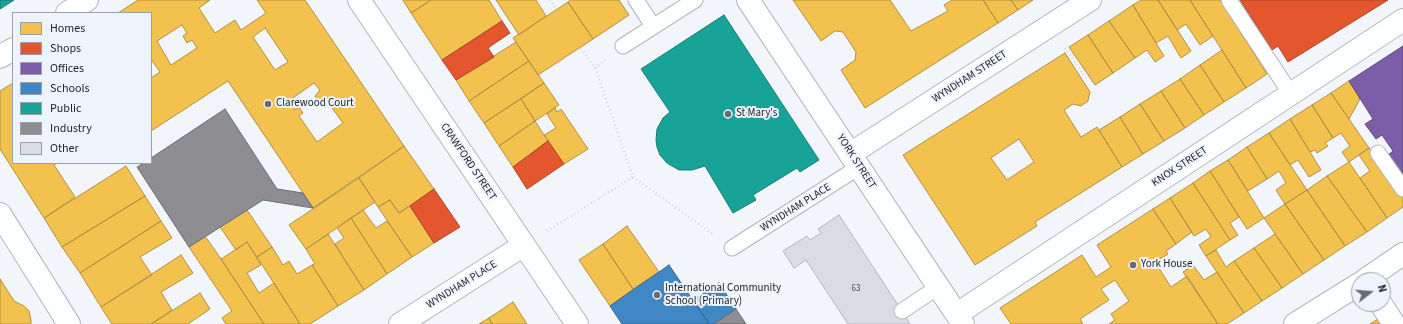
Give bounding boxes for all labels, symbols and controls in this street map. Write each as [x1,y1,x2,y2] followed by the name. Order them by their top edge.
[12,12,152,164] legend
[50,20,85,37] text: Homes
[50,40,81,57] text: Shops
[930,48,1010,106] street label: WYNDHAM STREET
[50,60,84,77] text: Offices
[50,80,90,97] text: Schools
[276,97,354,111] place label: Clarewood Court
[263,99,273,109] marker: Clarewood Court
[50,100,81,117] text: Public
[736,107,777,121] place label: St Mary's
[723,109,733,119] marker: St Mary's
[50,120,92,137] text: Industry
[437,121,499,203] street label: CRAWFORD STREET
[833,132,879,192] street label: YORK STREET
[50,140,79,157] text: Other
[1150,144,1210,190] street label: KNOX STREET
[758,181,834,235] street label: WYNDHAM PLACE
[424,258,500,312] street label: WYNDHAM PLACE
[1141,258,1192,272] place label: York House
[1128,260,1138,270] marker: York House
[1351,272,1391,312] north arrow
[665,282,781,308] place label: International Community School (Primary)
[1374,283,1390,294] text: N
[852,284,860,294] house number: 63
[652,290,662,300] marker: International Community School (Primary)

